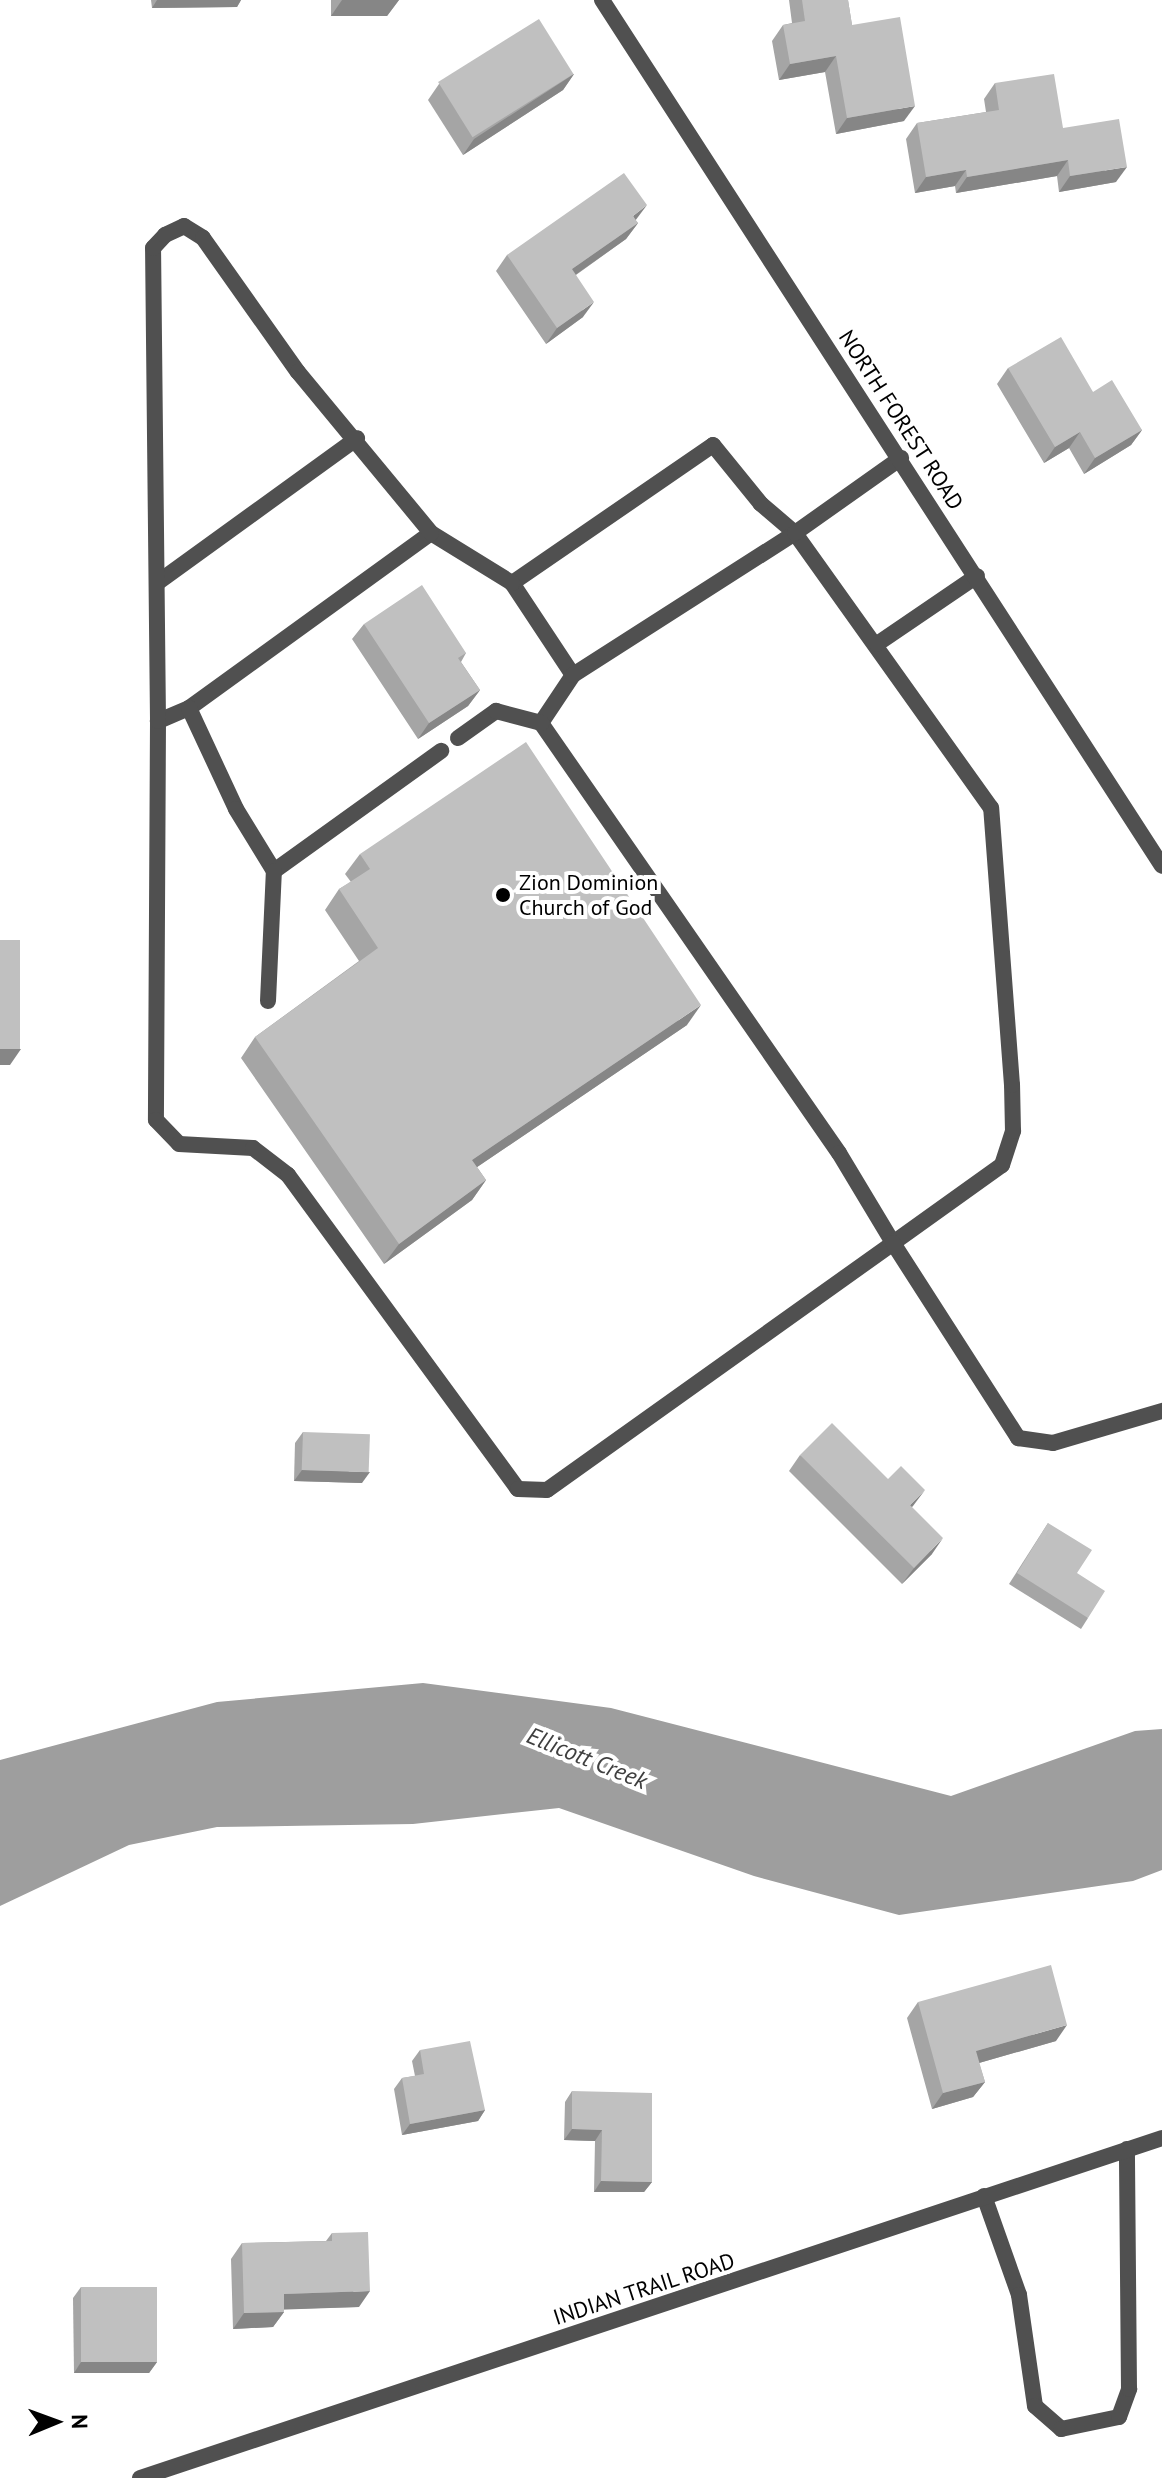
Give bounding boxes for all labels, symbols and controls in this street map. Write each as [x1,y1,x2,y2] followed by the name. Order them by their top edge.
[833,325,969,515] street label: NORTH FOREST ROAD
[519,869,658,920] place label: Zion Dominion Church of God
[494,886,512,904] marker: Zion Dominion Church of God
[523,1721,651,1795] water label: Ellicott Creek
[549,2247,739,2331] street label: INDIAN TRAIL ROAD
[16,2382,96,2462] north arrow
[66,2414,94,2429] text: N

